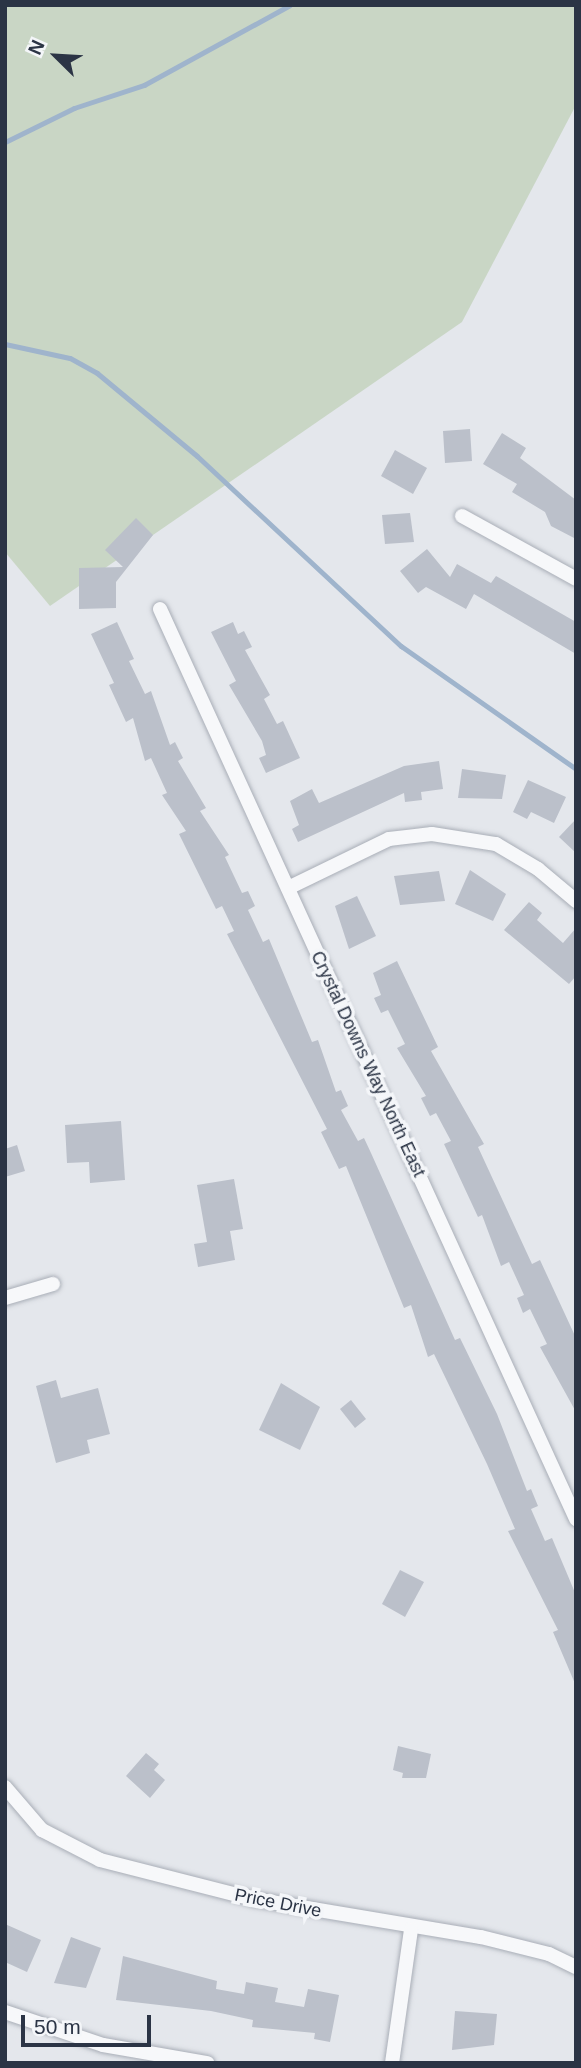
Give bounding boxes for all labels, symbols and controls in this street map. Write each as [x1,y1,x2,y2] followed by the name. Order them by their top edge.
[21,21,91,91] north arrow
[24,37,49,58] text: N
[306,948,430,1180] street label: Crystal Downs Way North East
[233,1884,323,1922] street label: Price Drive
[24,2002,154,2046] scale bar
[34,2015,81,2038] text: 50 m

